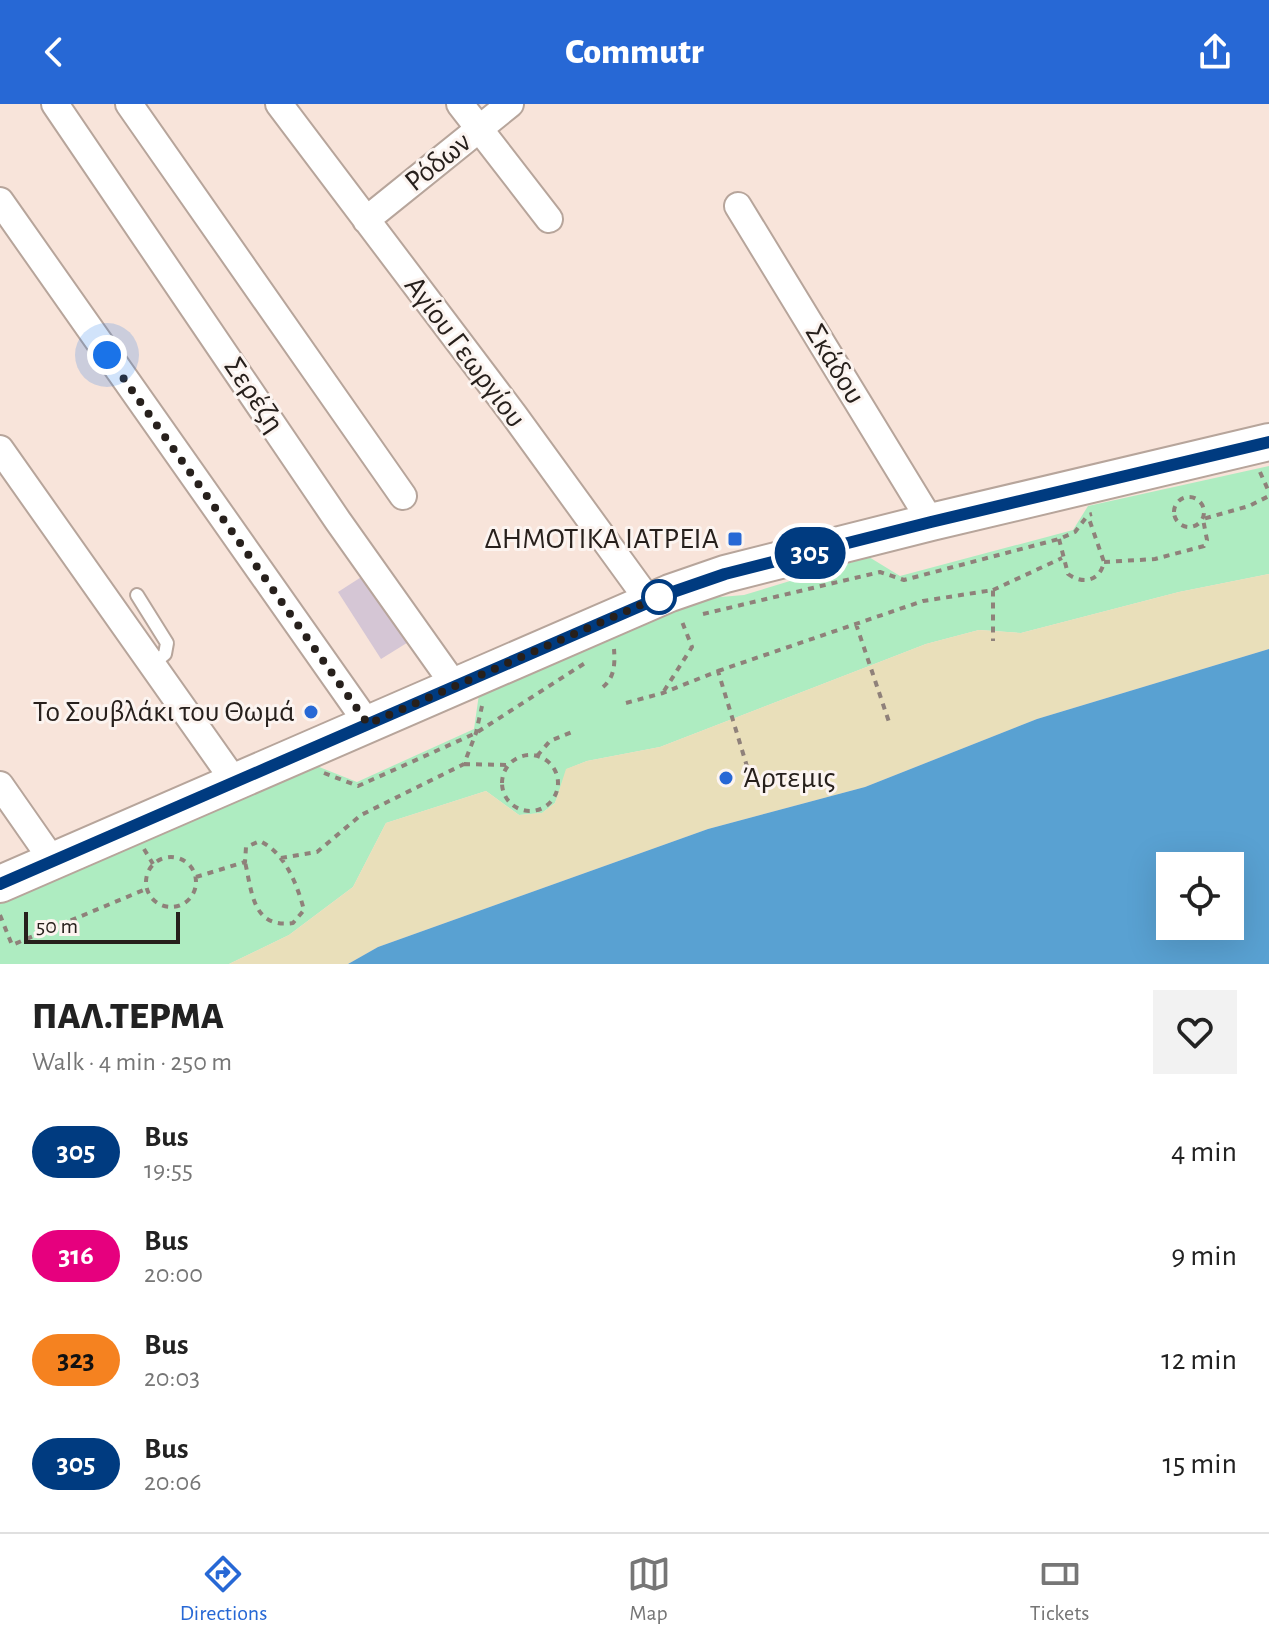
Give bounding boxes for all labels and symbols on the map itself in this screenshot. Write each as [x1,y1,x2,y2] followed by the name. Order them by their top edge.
[399,127,477,197] street label: Ρόδων
[399,271,531,433] street label: Αγίου Γεωργίου
[800,319,870,409] street label: Σκάδου
[87,335,127,375] your location
[218,352,290,438] street label: Σερέζη
[484,524,719,554] place label: ΔΗΜΟΤΙΚΑ ΙΑΤΡΕΙΑ
[764,527,856,579] line badge: 305
[726,530,744,548] marker: ΔΗΜΟΤΙΚΑ ΙΑΤΡΕΙΑ
[642,580,676,614] unlabelled marker
[33,697,295,727] place label: Το Σουβλάκι του Θωμά
[302,703,320,721] marker: Το Σουβλάκι του Θωμά
[742,763,836,793] place label: Άρτεμις
[717,769,735,787] marker: Άρτεμις
[24,908,180,944] scale bar

